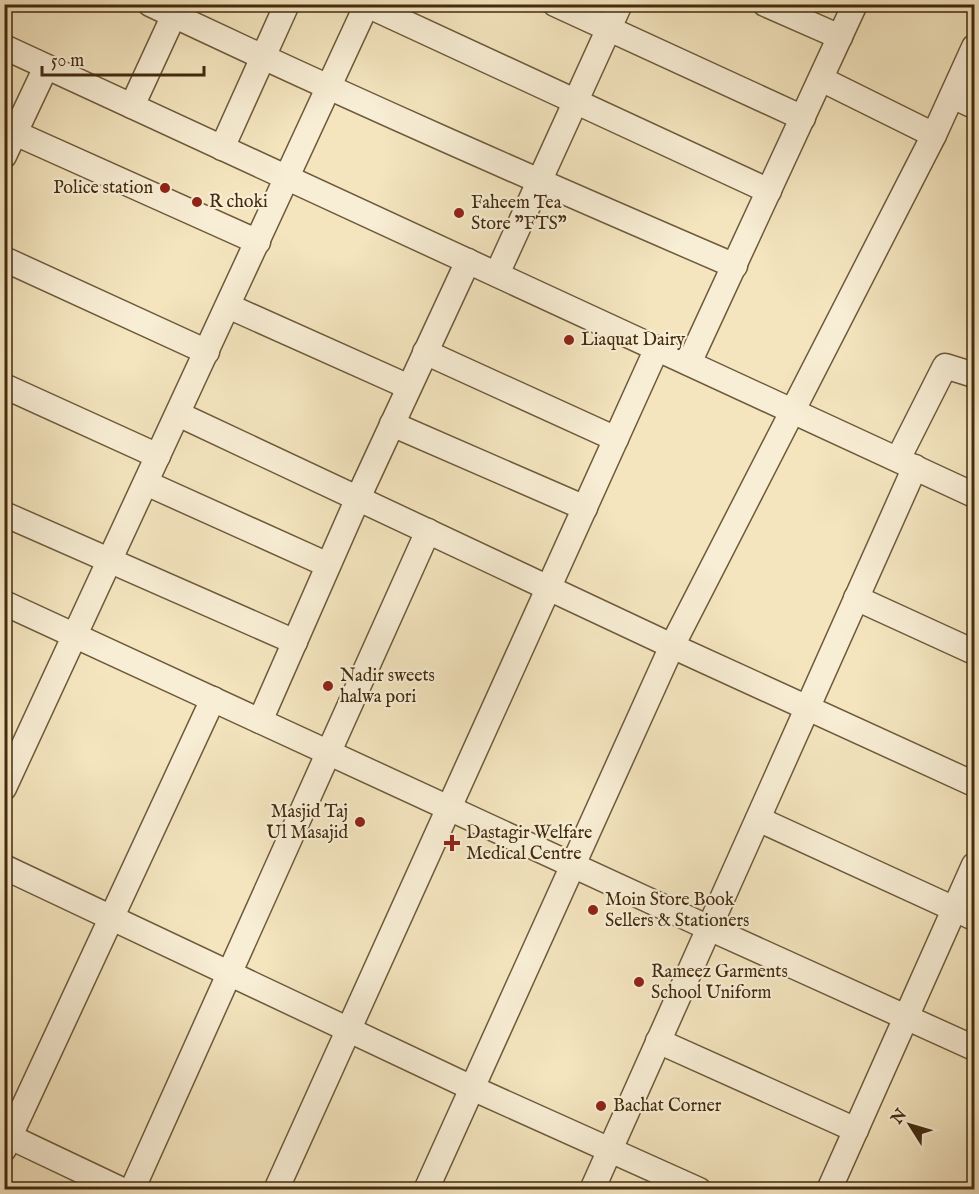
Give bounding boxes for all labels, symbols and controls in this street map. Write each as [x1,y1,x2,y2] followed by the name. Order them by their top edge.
[42,39,204,77] scale bar
[51,50,84,73] text: 50 m
[53,177,153,200] place label: Police station
[158,181,172,195] marker: Police station
[209,191,268,214] place label: R choki
[471,192,567,236] place label: Faheem Tea Store "FTS"
[190,195,204,209] marker: R choki
[452,206,466,220] marker: Faheem Tea Store "FTS"
[581,329,685,352] place label: Liaquat Dairy
[562,333,576,347] marker: Liaquat Dairy
[340,665,435,709] place label: Nadir sweets halwa pori
[321,679,335,693] marker: Nadir sweets halwa pori
[266,801,348,845] place label: Masjid Taj Ul Masajid
[353,815,367,829] marker: Masjid Taj Ul Masajid
[466,822,592,866] place label: Dastagir Welfare Medical Centre
[443,834,461,852] marker: Dastagir Welfare Medical Centre
[605,889,749,933] place label: Moin Store Book Sellers & Stationers
[586,903,600,917] marker: Moin Store Book Sellers & Stationers
[651,961,788,1005] place label: Rameez Garments School Uniform
[632,975,646,989] marker: Rameez Garments School Uniform
[613,1095,722,1118] place label: Bachat Corner
[880,1095,940,1155] north arrow
[594,1099,608,1113] marker: Bachat Corner
[887,1106,912,1130] text: N

